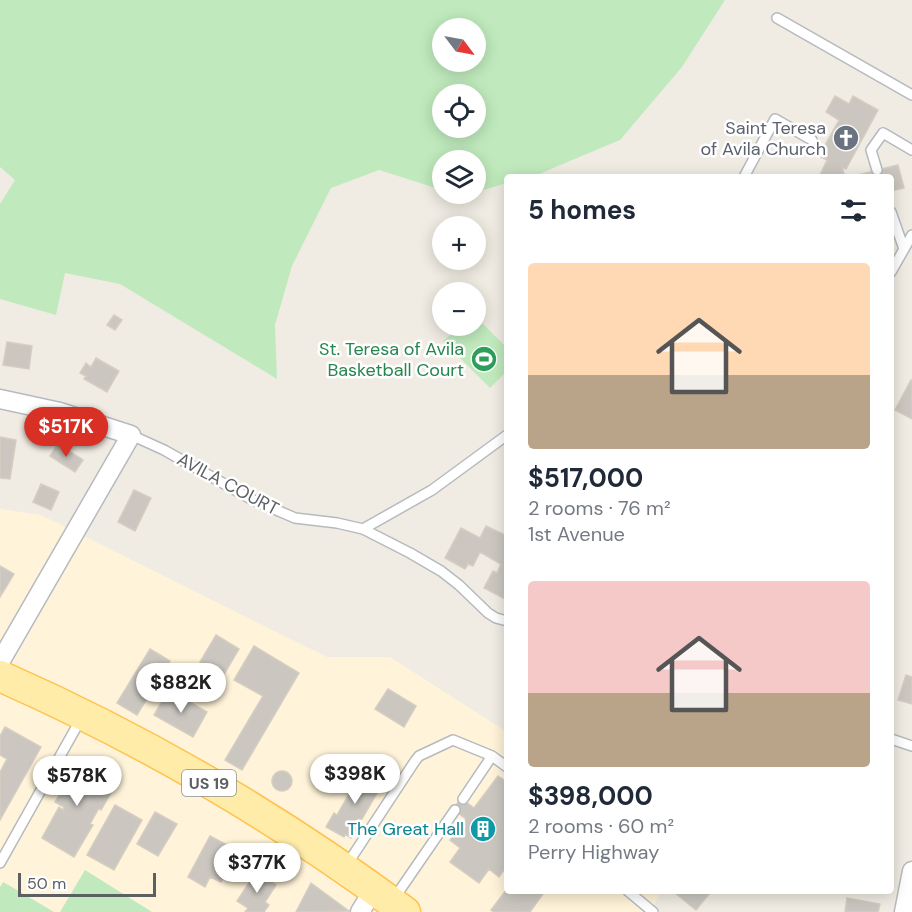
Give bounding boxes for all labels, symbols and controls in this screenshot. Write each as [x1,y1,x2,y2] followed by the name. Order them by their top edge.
[432,18,486,72] north arrow
[432,18,486,336] map controls
[432,84,486,138] button: locate
[700,116,826,161] place label: Saint Teresa of Avila Church
[831,123,861,153] church icon: Saint Teresa of Avila Church
[432,150,486,204] button: layers
[528,193,636,227] text: 5 homes
[837,194,870,227] icon: filters
[432,216,486,270] button: +
[432,282,486,336] button: −
[645,302,753,410] icon: home
[319,337,464,382] place label: St. Teresa of Avila Basketball Court
[469,344,499,374] sports icon: St. Teresa of Avila Basketball Court
[24,407,108,458] pin: $517K
[38,413,94,439] text: $517K
[173,447,283,521] street label: AVILA COURT
[528,461,643,495] text: $517,000
[528,495,671,521] text: 2 rooms · 76 m²
[528,521,625,547] text: 1st Avenue
[645,620,753,728] icon: home
[139,663,223,714] pin: $882K
[150,669,212,695] text: $882K
[313,754,397,805] pin: $398K
[35,756,119,807] pin: $578K
[324,760,386,786] text: $398K
[47,762,107,788] text: $578K
[182,770,236,796] road number: US 19
[528,779,653,813] text: $398,000
[528,813,674,839] text: 2 rooms · 60 m²
[468,814,498,844] building icon: The Great Hall
[347,817,464,841] place label: The Great Hall
[528,839,659,865] text: Perry Highway
[215,843,299,894] pin: $377K
[228,849,286,875] text: $377K
[18,870,156,898] scale bar
[27,873,66,894] text: 50 m

